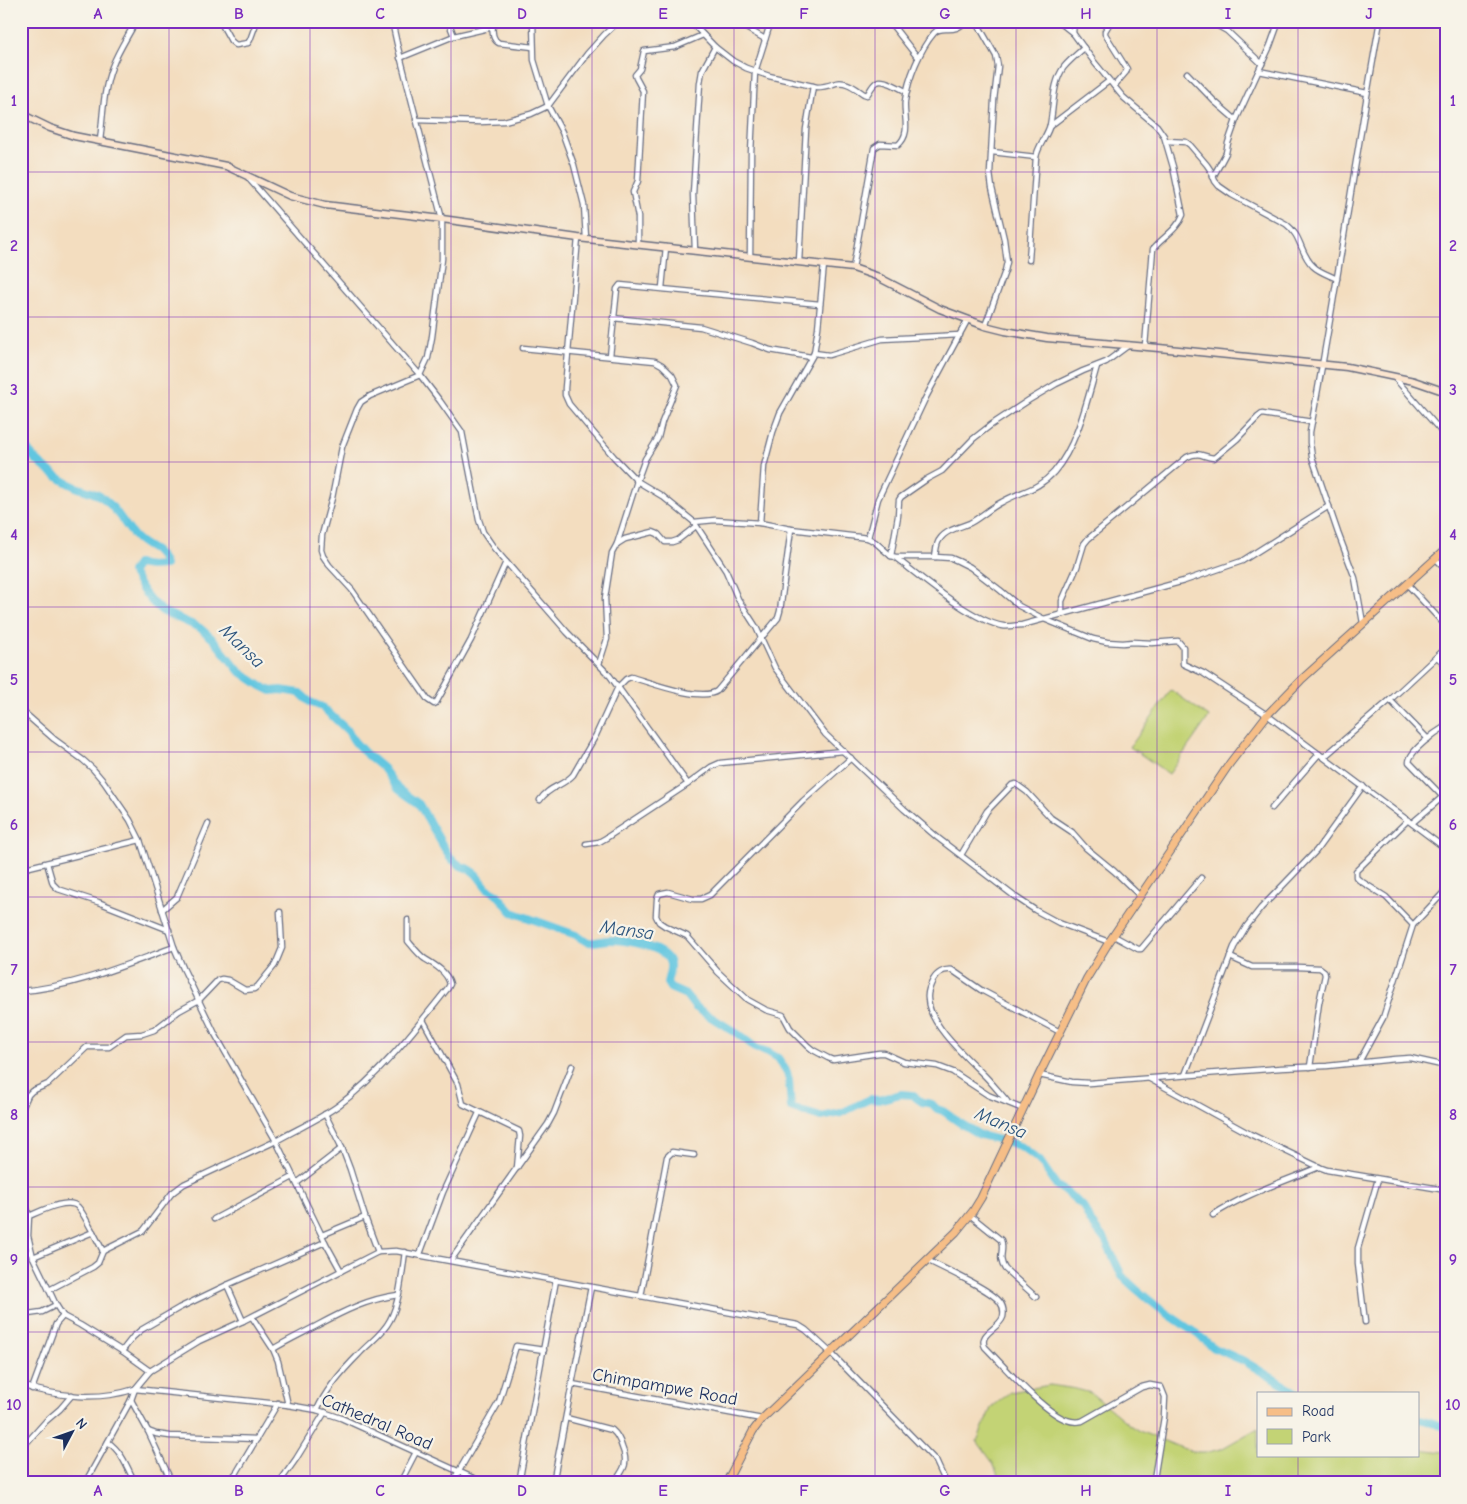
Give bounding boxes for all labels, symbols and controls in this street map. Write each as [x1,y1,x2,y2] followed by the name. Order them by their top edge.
[94,5,103,23] text: A
[234,5,244,23] text: B
[375,5,385,23] text: C
[517,5,527,23] text: D
[658,5,668,23] text: E
[799,5,809,23] text: F
[939,5,951,23] text: G
[1080,5,1092,23] text: H
[1225,5,1231,23] text: I
[1365,5,1373,23] text: J
[11,92,17,110] text: 1
[1450,92,1456,110] text: 1
[10,237,18,255] text: 2
[1449,237,1457,255] text: 2
[10,381,18,399] text: 3
[1449,381,1457,399] text: 3
[10,526,18,544] text: 4
[1449,526,1457,544] text: 4
[214,619,269,673] water label: Mansa
[10,671,18,689] text: 5
[1449,671,1457,689] text: 5
[10,816,18,834] text: 6
[1449,816,1457,834] text: 6
[598,915,655,945] water label: Mansa
[10,961,18,979] text: 7
[1449,961,1457,979] text: 7
[971,1102,1030,1144] water label: Mansa
[10,1106,18,1124] text: 8
[1449,1106,1457,1124] text: 8
[10,1251,18,1269] text: 9
[1449,1251,1457,1269] text: 9
[591,1364,739,1410] street label: Chimpampwe Road
[318,1389,436,1455] street label: Cathedral Road
[1257,1392,1420,1456] legend
[6,1396,22,1414] text: 10
[1445,1396,1461,1414] text: 10
[1302,1402,1334,1420] text: Road
[48,1406,98,1456] north arrow
[72,1415,91,1433] text: N
[1302,1428,1331,1446] text: Park
[94,1482,103,1500] text: A
[234,1482,244,1500] text: B
[375,1482,385,1500] text: C
[517,1482,527,1500] text: D
[658,1482,668,1500] text: E
[799,1482,809,1500] text: F
[939,1482,951,1500] text: G
[1080,1482,1092,1500] text: H
[1225,1482,1231,1500] text: I
[1365,1482,1373,1500] text: J

